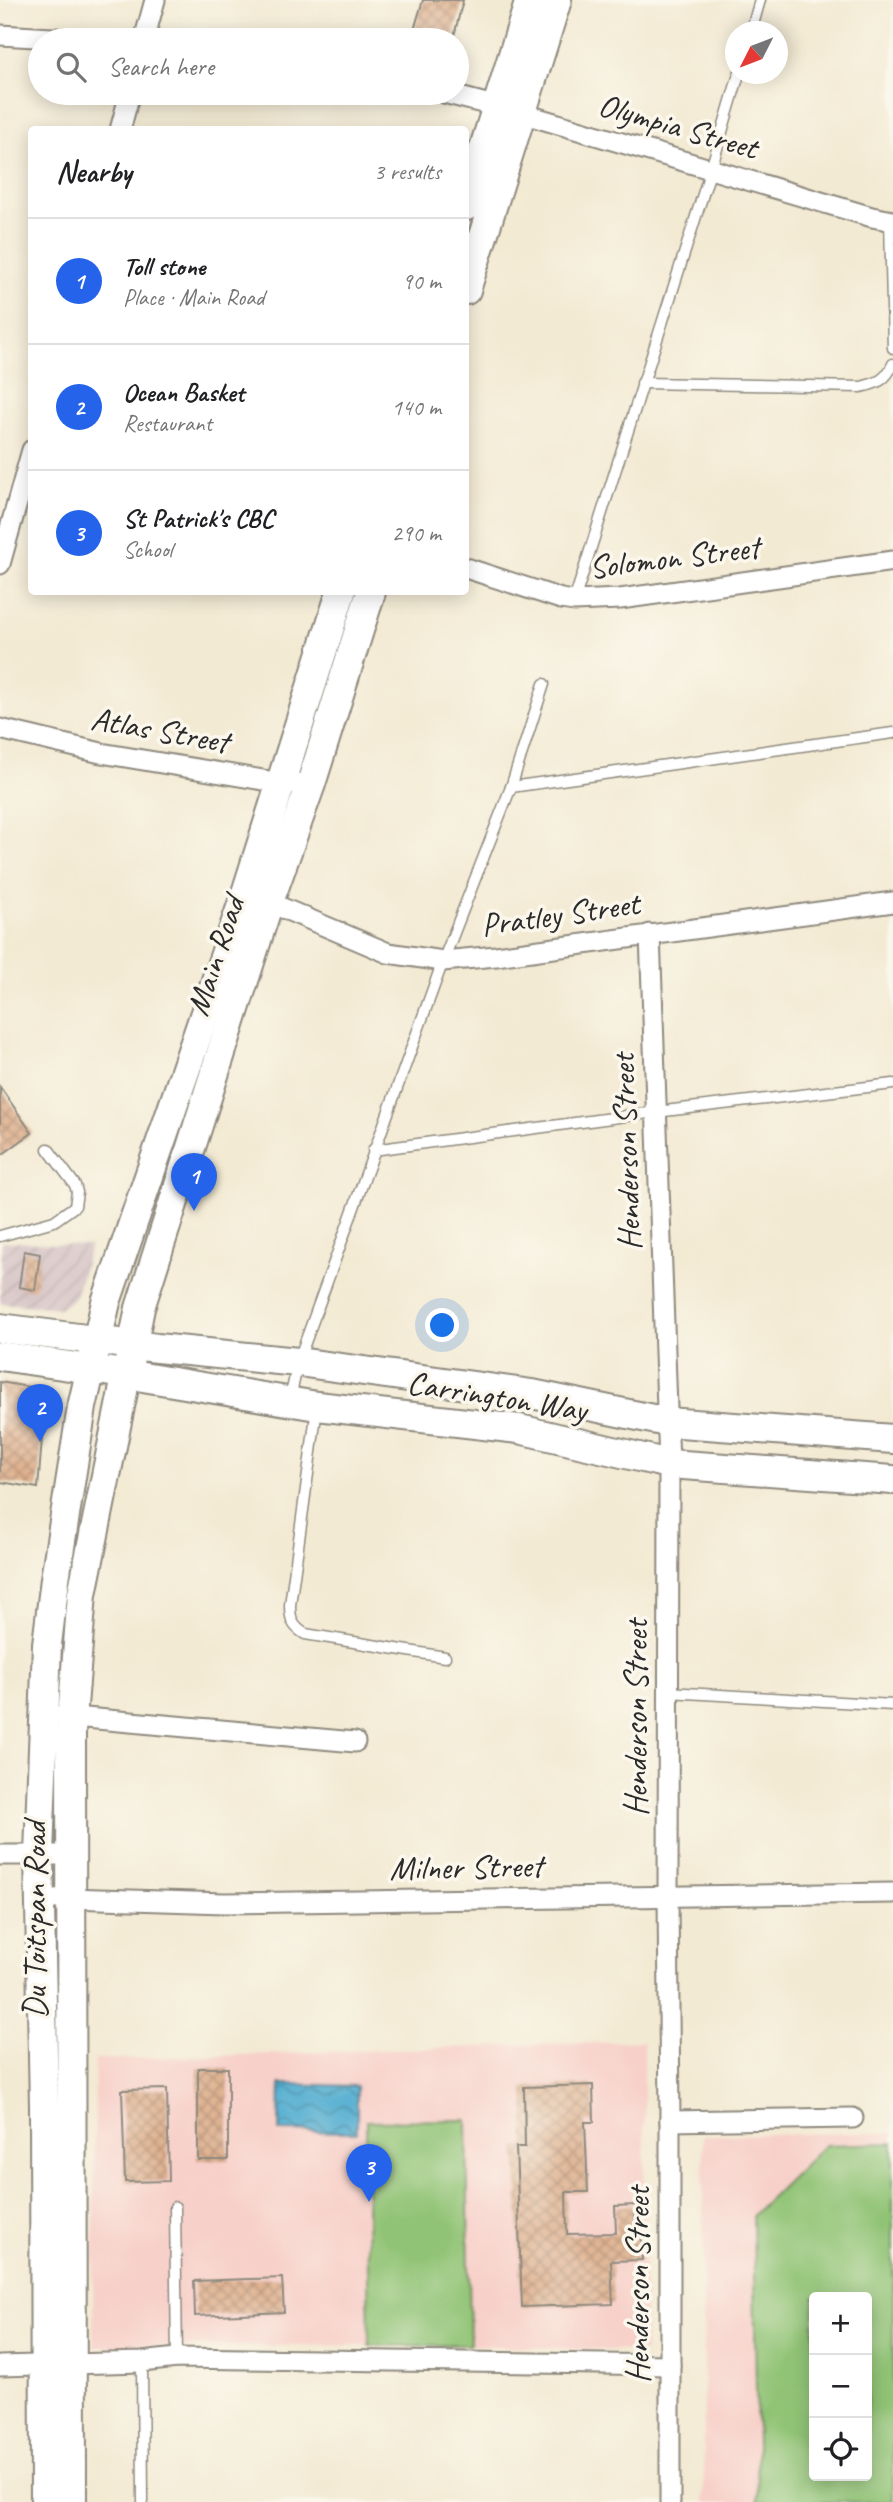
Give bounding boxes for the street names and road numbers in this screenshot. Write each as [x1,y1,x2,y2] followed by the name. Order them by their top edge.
[594,83,765,170] street label: Olympia Street
[587,525,766,588] street label: Solomon Street
[88,697,236,763] street label: Atlas Street
[478,882,645,946] street label: Pratley Street
[176,886,255,1021] street label: Main Road
[601,1050,650,1251] street label: Henderson Street
[404,1361,592,1431] street label: Carrington Way
[615,1617,657,1816] street label: Henderson Street
[14,1816,56,2019] street label: Du Toitspan Road
[389,1845,547,1889] street label: Milner Street
[617,2184,659,2383] street label: Henderson Street

